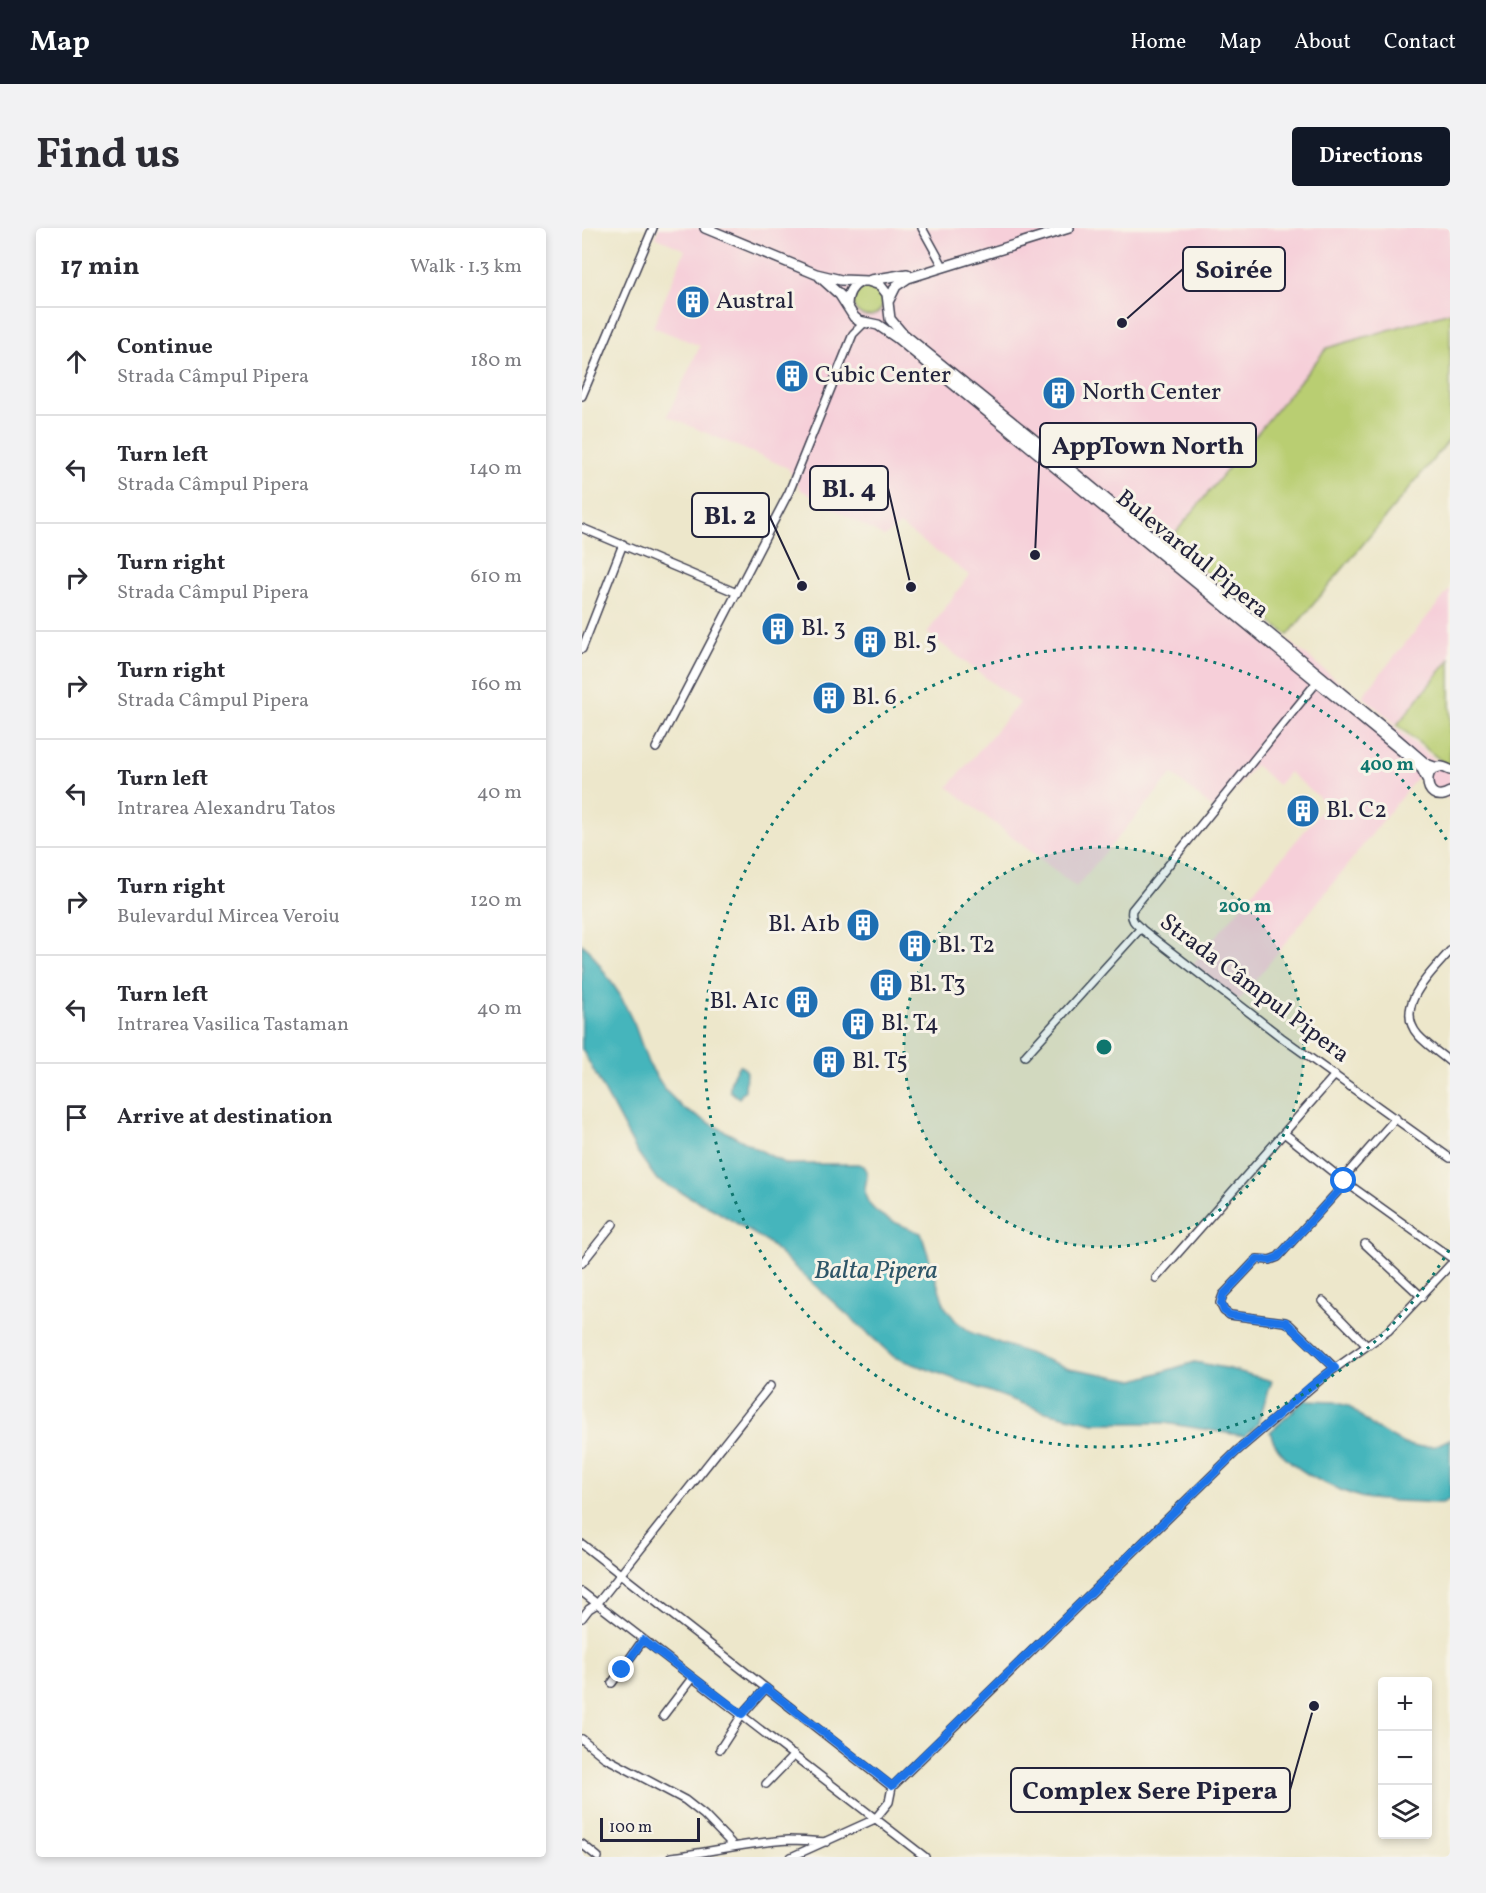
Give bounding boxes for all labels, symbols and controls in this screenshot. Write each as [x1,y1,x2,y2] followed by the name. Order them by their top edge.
[30,23,90,62] text: Map
[1131,28,1186,57] text: Home
[1219,28,1261,57] text: Map
[1294,28,1351,57] text: About
[1384,28,1456,57] text: Contact
[36,127,180,186] text: Find us
[1292,127,1450,186] button: Directions
[1183,247,1285,291] callout: Soirée
[60,249,140,285] text: 17 min
[410,253,522,281] text: Walk · 1.3 km
[1195,253,1273,289] text: Soirée
[675,284,711,320] building icon: Austral
[716,285,794,319] place label: Austral
[117,332,213,363] text: Continue
[60,345,93,378] icon: ahead
[470,347,522,375] text: 180 m
[774,358,810,394] building icon: Cubic Center
[815,359,951,393] place label: Cubic Center
[117,363,309,391] text: Strada Câmpul Pipera
[1041,375,1077,411] building icon: North Center
[1082,376,1221,410] place label: North Center
[1040,423,1256,467] callout: AppTown North
[1052,429,1244,465] text: AppTown North
[117,440,208,471] text: Turn left
[60,453,93,486] icon: left
[469,455,522,483] text: 140 m
[810,466,888,510] callout: Bl. 4
[117,471,309,499] text: Strada Câmpul Pipera
[822,472,876,508] text: Bl. 4
[1108,482,1276,628] street label: Bulevardul Pipera
[692,493,769,537] callout: Bl. 2
[704,499,756,535] text: Bl. 2
[117,548,225,579] text: Turn right
[60,561,93,594] icon: right
[470,563,522,591] text: 610 m
[117,579,309,607] text: Strada Câmpul Pipera
[760,611,796,647] building icon: Bl. 3
[801,612,846,646] place label: Bl. 3
[852,624,888,660] building icon: Bl. 5
[893,625,937,659] place label: Bl. 5
[117,656,225,687] text: Turn right
[60,669,93,702] icon: right
[470,671,522,699] text: 160 m
[811,680,847,716] building icon: Bl. 6
[852,681,897,715] place label: Bl. 6
[117,687,309,715] text: Strada Câmpul Pipera
[1360,753,1414,778] text: 400 m
[117,764,208,795] text: Turn left
[60,777,93,810] icon: left
[477,779,522,807] text: 40 m
[1285,793,1321,829] building icon: Bl. C2
[1326,794,1387,828] place label: Bl. C2
[117,795,336,823] text: Intrarea Alexandru Tatos
[117,872,225,903] text: Turn right
[60,885,93,918] icon: right
[470,887,522,915] text: 120 m
[1219,895,1271,920] text: 200 m
[117,903,340,931] text: Bulevardul Mircea Veroiu
[1152,906,1356,1072] street label: Strada Câmpul Pipera
[845,907,881,943] building icon: Bl. A1b
[768,908,840,942] place label: Bl. A1b
[897,928,933,964] building icon: Bl. T2
[938,929,995,963] place label: Bl. T2
[868,967,904,1003] building icon: Bl. T3
[909,968,966,1002] place label: Bl. T3
[117,980,208,1011] text: Turn left
[784,984,820,1020] building icon: Bl. A1c
[709,985,779,1019] place label: Bl. A1c
[60,993,93,1026] icon: left
[477,995,522,1023] text: 40 m
[840,1006,876,1042] building icon: Bl. T4
[881,1007,939,1041] place label: Bl. T4
[117,1011,349,1039] text: Intrarea Vasilica Tastaman
[1094,1037,1114,1057] centre of rings
[811,1044,847,1080] building icon: Bl. T5
[852,1045,908,1079] place label: Bl. T5
[60,1101,93,1134] icon: arrive
[117,1102,333,1133] text: Arrive at destination
[1330,1167,1356,1193] route start
[814,1253,938,1289] water label: Balta Pipera
[608,1656,634,1682] route end
[1378,1677,1432,1839] map controls
[1378,1677,1432,1731] button: +
[1378,1731,1432,1785] button: −
[1011,1768,1290,1812] callout: Complex Sere Pipera
[1022,1774,1278,1810] text: Complex Sere Pipera
[1378,1785,1432,1839] button: layers
[600,1815,700,1842] scale bar
[609,1817,652,1839] text: 100 m

